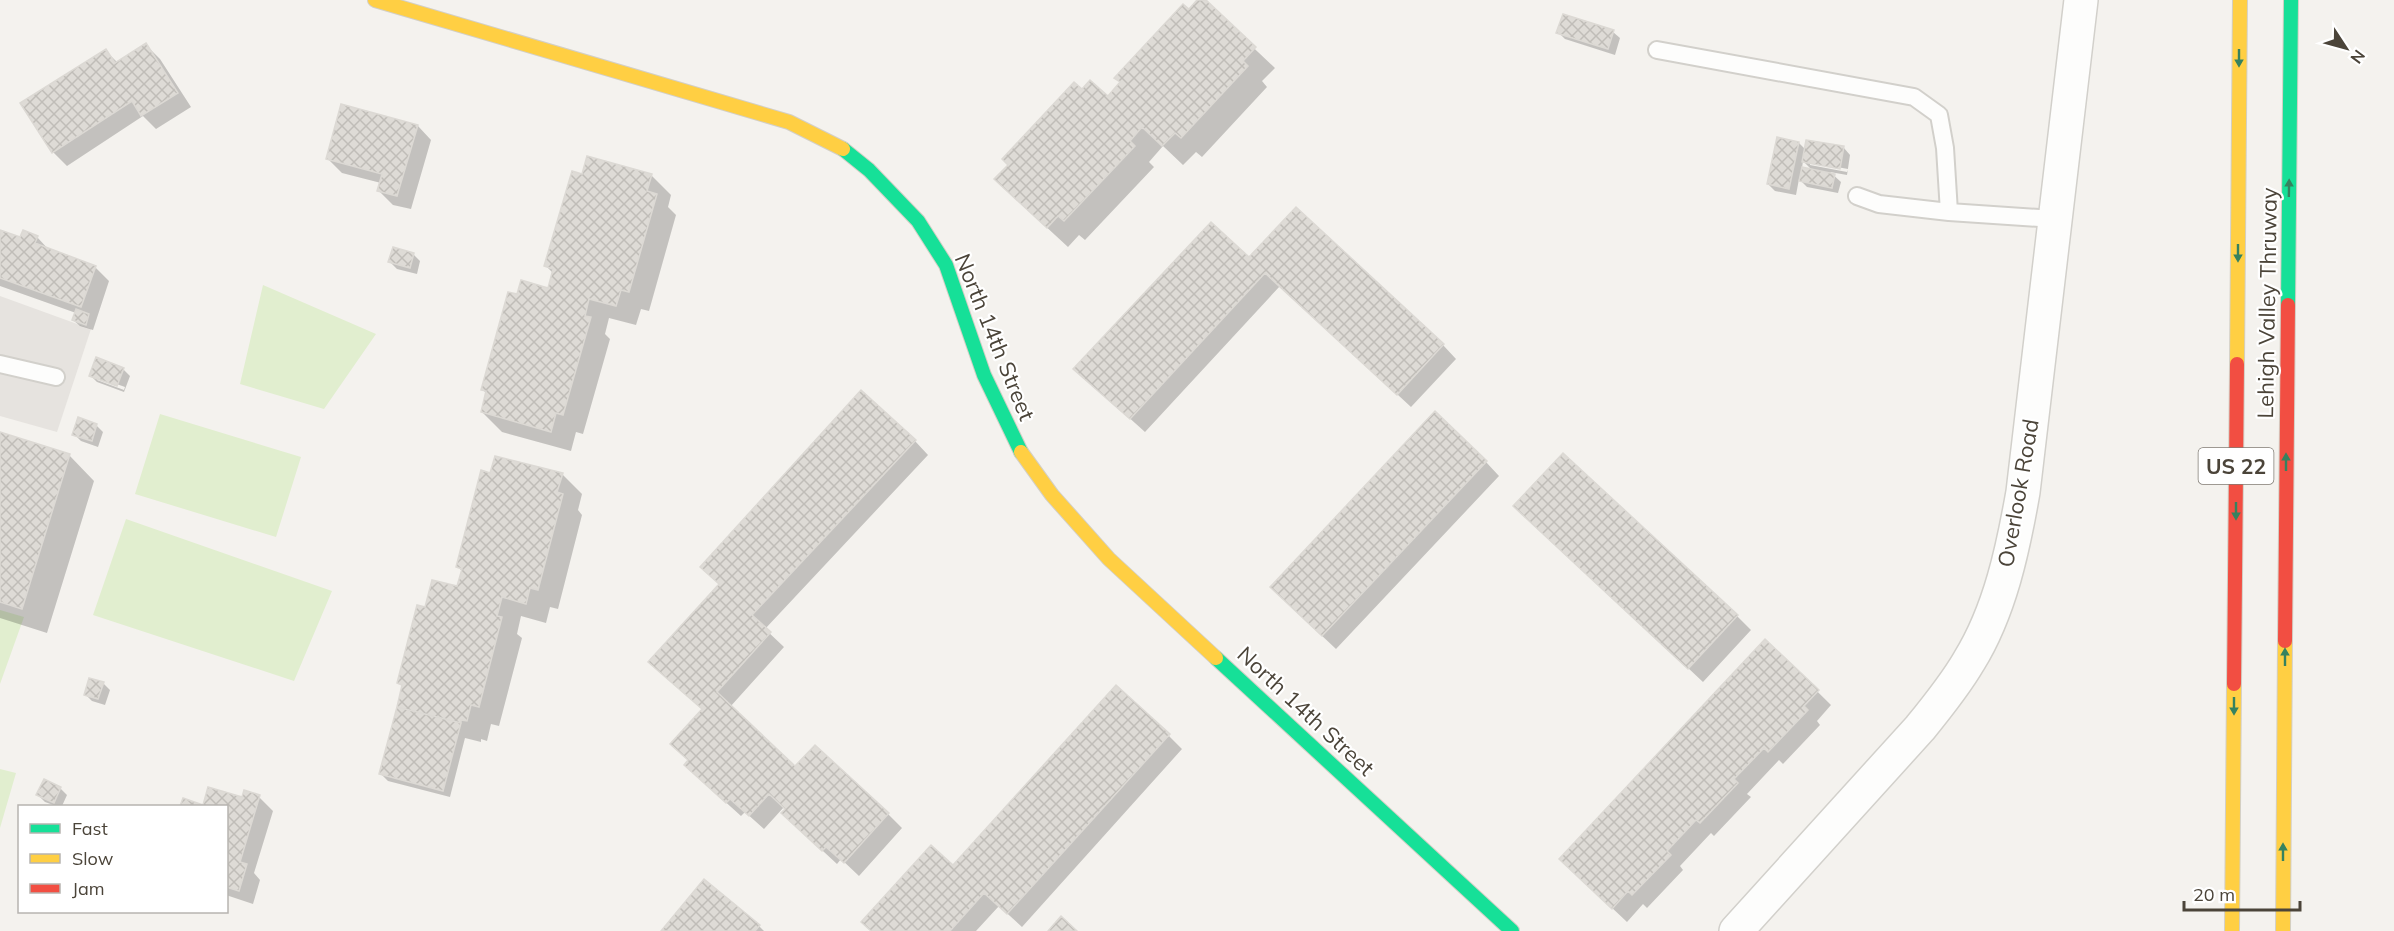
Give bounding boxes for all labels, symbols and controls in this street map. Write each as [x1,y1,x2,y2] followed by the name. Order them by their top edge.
[2316,18,2376,78] north arrow
[2346,46,2370,68] text: N
[2235,49,2244,68] one-way arrow
[2284,178,2294,197] one-way arrow
[2251,187,2283,419] street label: Lehigh Valley Thruway
[2233,244,2243,263] one-way arrow
[949,249,1041,425] street label: North 14th Street
[1991,417,2045,569] street label: Overlook Road
[2198,448,2274,484] road number: US 22
[2282,452,2291,471] one-way arrow
[2231,502,2241,521] one-way arrow
[1232,640,1381,782] street label: North 14th Street
[2280,647,2290,666] one-way arrow
[2229,697,2239,716] one-way arrow
[18,805,228,913] legend
[72,817,108,840] text: Fast
[2278,842,2288,861] one-way arrow
[72,847,114,870] text: Slow
[2184,874,2300,912] scale bar
[72,877,105,900] text: Jam
[2193,883,2235,906] text: 20 m

